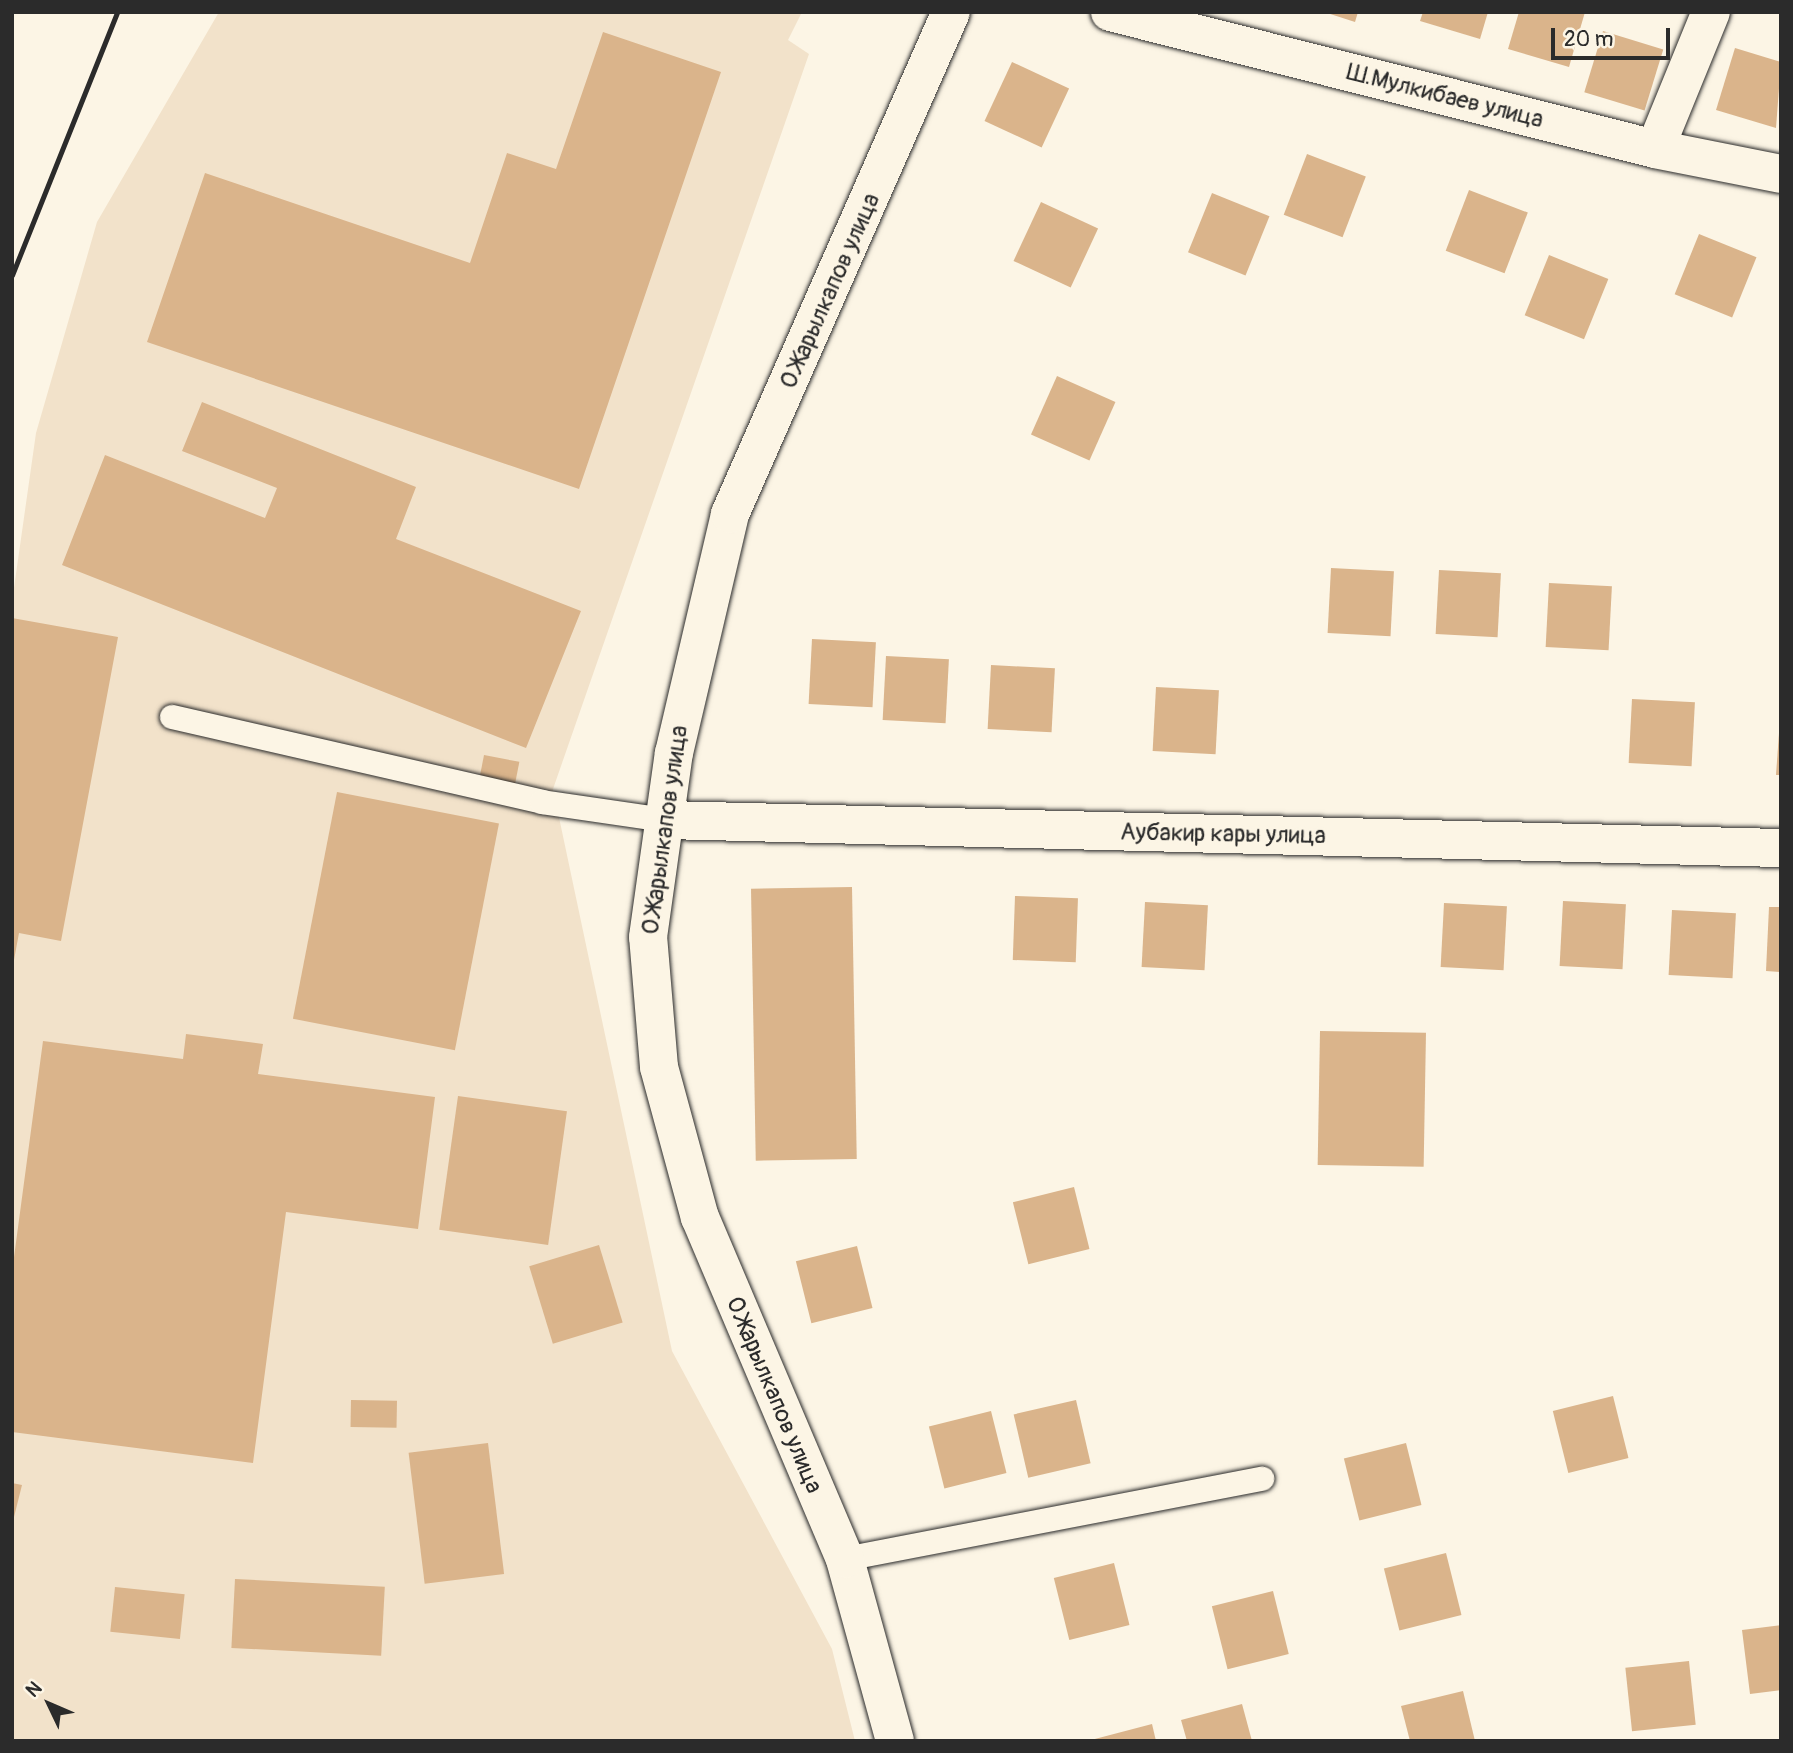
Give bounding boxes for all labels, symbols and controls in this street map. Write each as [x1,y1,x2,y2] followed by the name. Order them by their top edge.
[1555,14,1674,58] scale bar
[1564,26,1613,53] text: 20 m
[1344,58,1546,134] street label: Ш.Мулкибаев улица
[774,189,886,393] street label: О.Жарылкапов улица
[636,724,694,936] street label: О.Жарылкапов улица
[1120,818,1326,850] street label: Аубакир кары улица
[720,1292,828,1498] street label: О.Жарылкапов улица
[14,1669,84,1739] north arrow
[21,1676,47,1702] text: N

